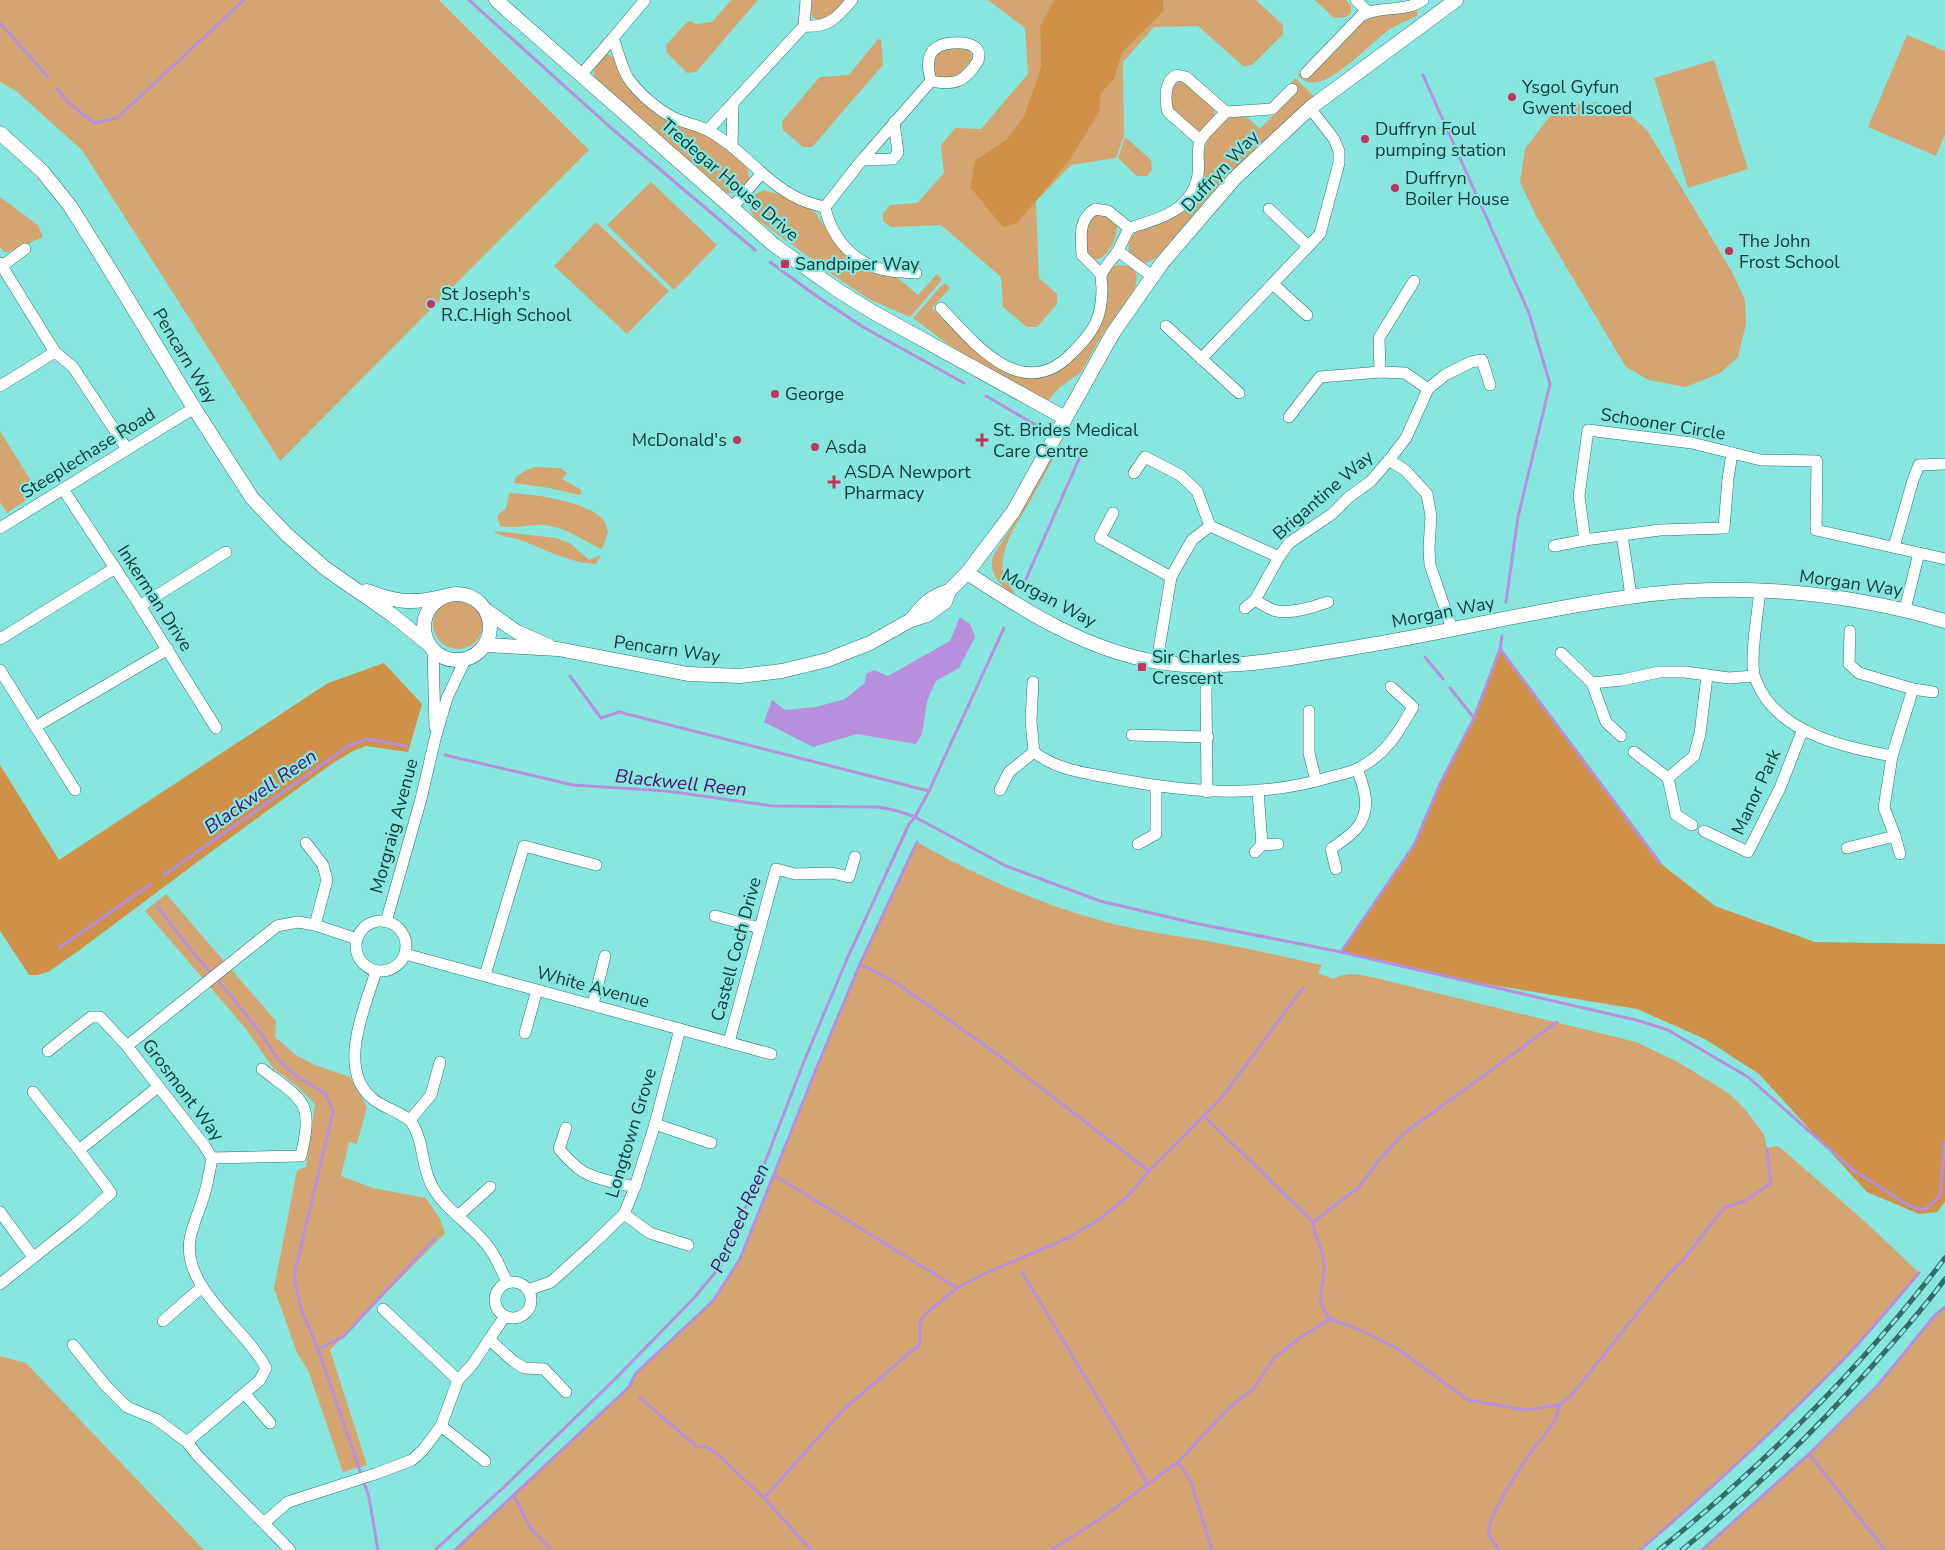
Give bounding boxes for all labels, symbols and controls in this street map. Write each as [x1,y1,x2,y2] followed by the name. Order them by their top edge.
[1521,75,1632,120] place label: Ysgol Gyfun Gwent Iscoed
[1506,91,1518,103] marker: Ysgol Gyfun Gwent Iscoed
[656,113,804,247] street label: Tredegar House Drive
[1375,117,1506,162] place label: Duffryn Foul pumping station
[1176,124,1265,217] street label: Duffryn Way
[1359,133,1371,145] marker: Duffryn Foul pumping station
[1405,166,1509,211] place label: Duffryn Boiler House
[1389,182,1401,194] marker: Duffryn Boiler House
[1739,229,1840,274] place label: The John Frost School
[1723,245,1735,257] marker: The John Frost School
[795,252,920,276] place label: Sandpiper Way
[779,258,791,270] marker: Sandpiper Way
[441,282,572,327] place label: St Joseph's R.C.High School
[425,298,437,310] marker: St Joseph's R.C.High School
[147,304,223,409] street label: Pencarn Way
[785,382,844,406] place label: George
[769,388,781,400] marker: George
[16,402,160,504] street label: Steeplechase Road
[1599,402,1727,446] street label: Schooner Circle
[993,418,1139,463] place label: St. Brides Medical Care Centre
[632,428,727,452] place label: McDonald's
[975,433,989,447] marker: St. Brides Medical Care Centre
[731,434,743,446] marker: McDonald's
[825,435,867,459] place label: Asda
[809,441,821,453] marker: Asda
[1268,444,1379,545] street label: Brigantine Way
[844,460,971,505] place label: ASDA Newport Pharmacy
[828,476,840,488] marker: ASDA Newport Pharmacy
[112,540,198,656] street label: Inkerman Drive
[997,563,1101,633] street label: Morgan Way
[1798,564,1905,602] street label: Morgan Way
[1390,590,1497,634] street label: Morgan Way
[612,630,723,668] street label: Pencarn Way
[1152,645,1240,690] place label: Sir Charles Crescent
[1136,661,1148,673] marker: Sir Charles Crescent
[199,743,322,840] water label: Blackwell Reen
[1726,744,1787,839] street label: Manor Park
[364,756,424,896] street label: Morgraig Avenue
[614,763,748,803] water label: Blackwell Reen
[705,874,767,1024] street label: Castell Coch Drive
[534,960,652,1014] street label: White Avenue
[137,1034,230,1147] street label: Grosmont Way
[600,1065,662,1201] street label: Longtown Grove
[704,1160,776,1277] water label: Percoed Reen

